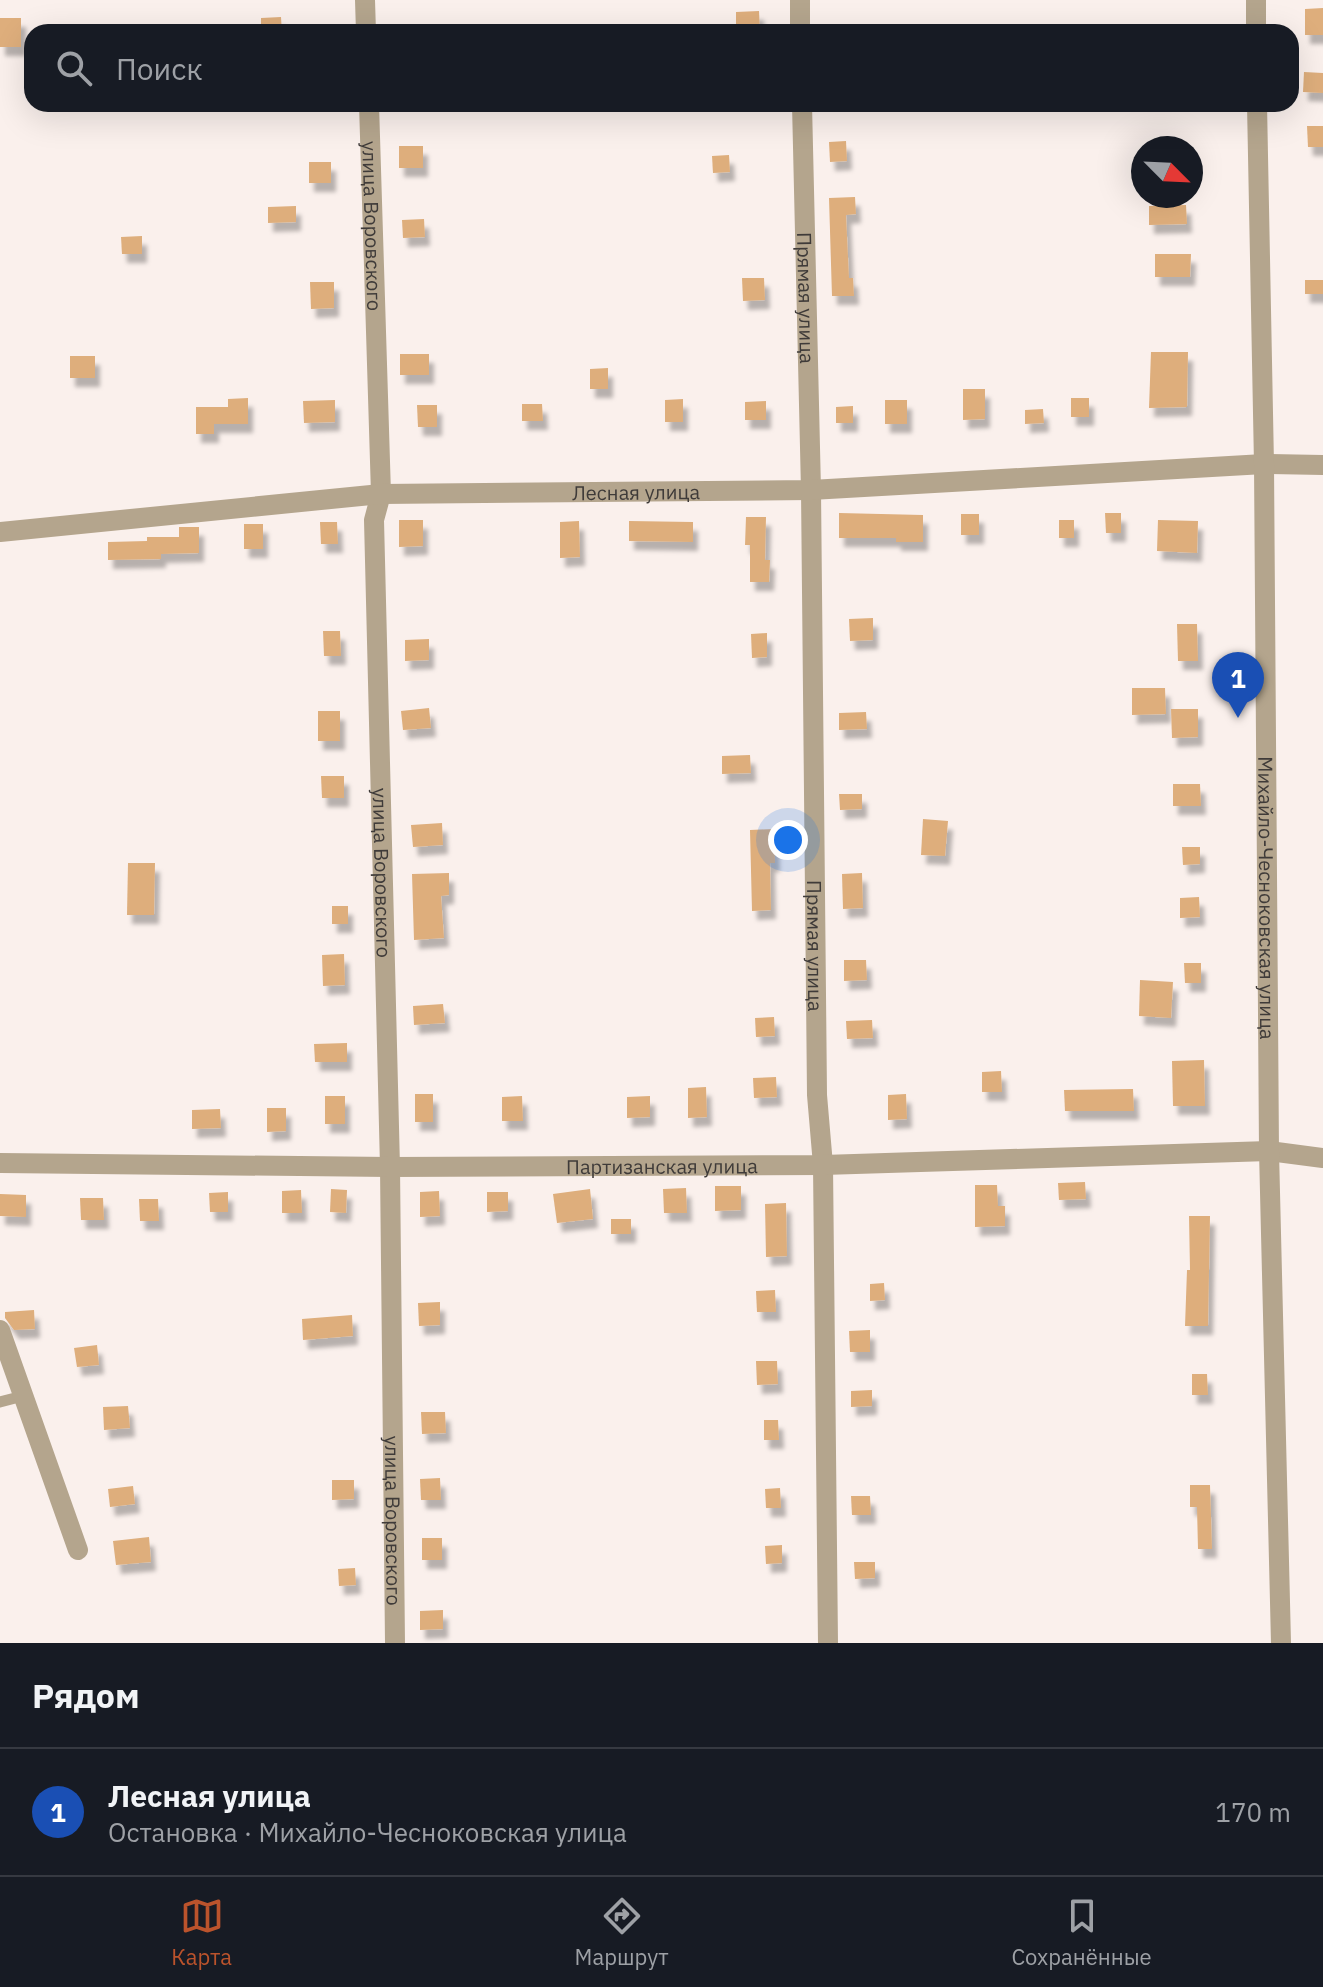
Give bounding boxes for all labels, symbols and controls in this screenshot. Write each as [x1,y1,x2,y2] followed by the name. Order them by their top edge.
[24,24,1299,112] search box
[52,46,96,90] icon: search
[116,49,203,88] text: Поиск
[1131,136,1203,208] north arrow
[357,141,389,311] street label: улица Воровского
[791,232,822,364] street label: Прямая улица
[572,478,701,506] street label: Лесная улица
[1212,652,1264,718] pin: 1
[1253,756,1282,1040] street label: Михайло-Чесноковская улица
[367,788,398,958] street label: улица Воровского
[768,820,808,860] your location
[801,880,830,1012] street label: Прямая улица
[566,1152,758,1180] street label: Партизанская улица
[379,1436,408,1606] street label: улица Воровского
[32,1673,140,1717] text: Рядом
[108,1776,311,1815] text: Лесная улица
[50,1795,66,1829] text: 1
[1215,1795,1291,1829] text: 170 m
[108,1815,627,1849] text: Остановка · Михайло-Чесноковская улица
[171,1894,232,1971] tab: Карта
[575,1894,669,1971] tab: Маршрут
[1011,1894,1152,1971] tab: Сохранённые

